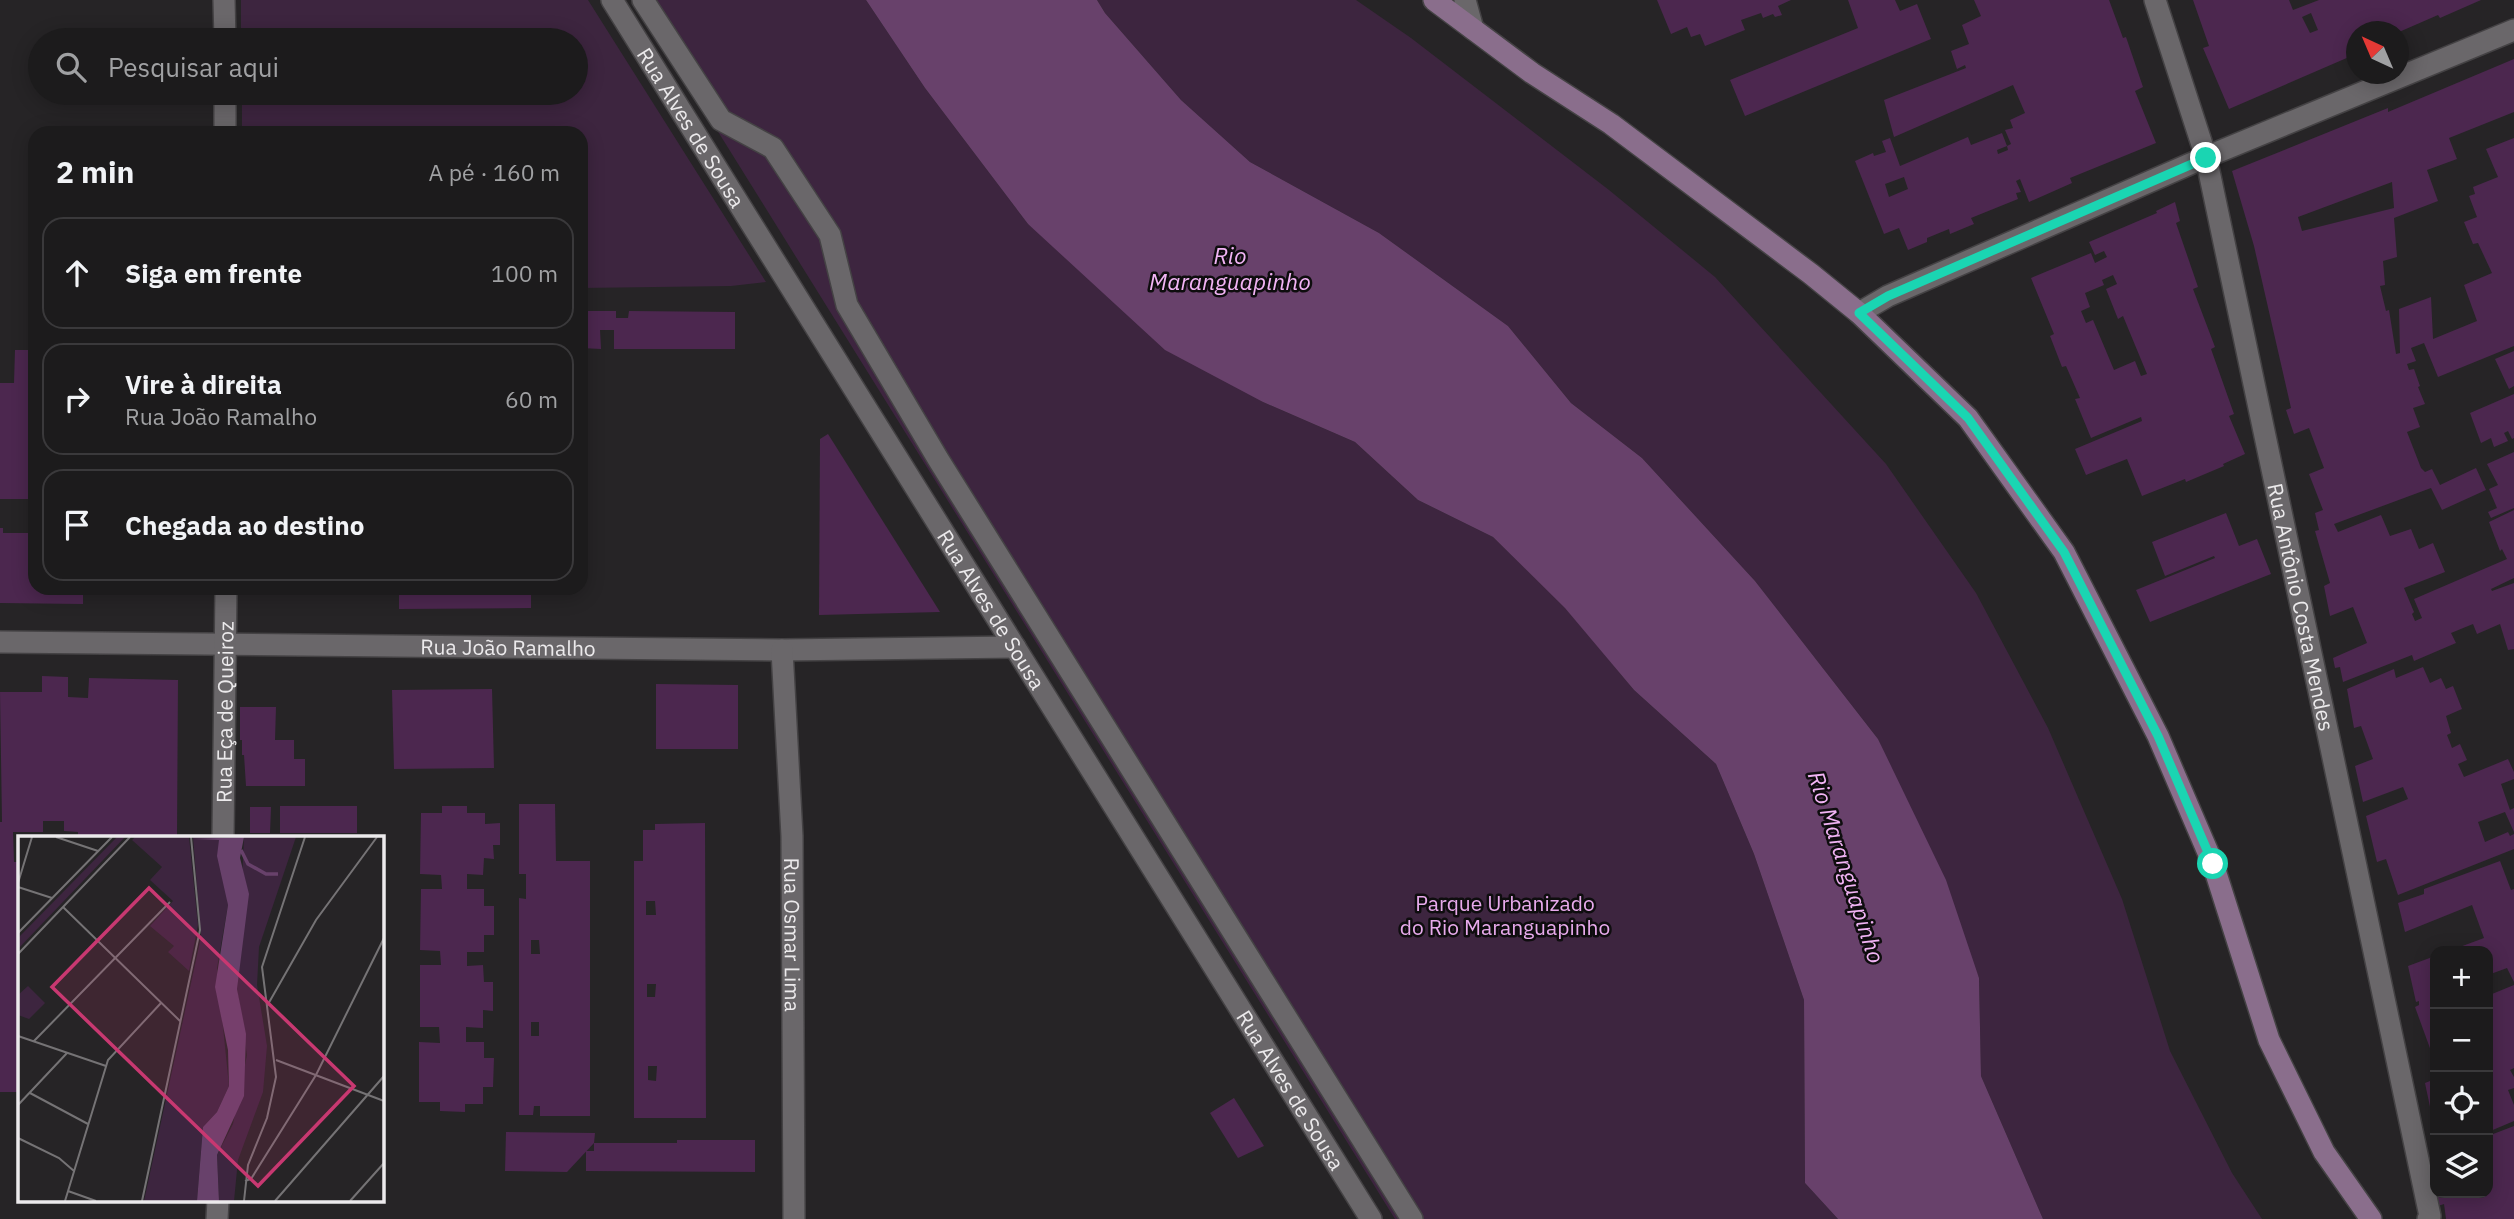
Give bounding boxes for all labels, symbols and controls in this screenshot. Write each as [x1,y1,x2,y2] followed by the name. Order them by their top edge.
[2346,21,2409,84] north arrow
[28,28,588,105] search box
[631,42,752,213] street label: Rua Alves de Sousa
[52,48,90,86] icon: search
[108,50,279,84] text: Pesquisar aqui
[2190,142,2221,173] route end
[56,152,134,191] text: 2 min
[429,157,560,187] text: A pé · 160 m
[1149,240,1311,296] water label: Rio Maranguapinho
[58,254,96,292] icon: ahead
[125,256,302,290] text: Siga em frente
[491,258,558,288] text: 100 m
[125,367,282,401] text: Vire à direita
[58,380,96,418] icon: right
[505,384,558,414] text: 60 m
[125,401,317,431] text: Rua João Ramalho
[2261,480,2341,734] street label: Rua Antônio Costa Mendes
[58,506,96,544] icon: arrive
[125,508,364,542] text: Chegada ao destino
[931,524,1052,695] street label: Rua Alves de Sousa
[209,621,240,803] street label: Rua Eça de Queiroz
[420,632,596,662] street label: Rua João Ramalho
[1802,767,1892,967] water label: Rio Maranguapinho
[18,836,383,1202] inset map
[2197,848,2228,879] route start
[778,858,807,1012] street label: Rua Osmar Lima
[1400,889,1610,941] park label: Parque Urbanizado do Rio Maranguapinho
[2430,946,2493,1198] map controls
[2430,946,2493,1009] button: +
[1230,1005,1351,1175] street label: Rua Alves de Sousa
[2430,1009,2493,1072] button: −
[2430,1072,2493,1135] button: locate
[2430,1135,2493,1198] button: layers

